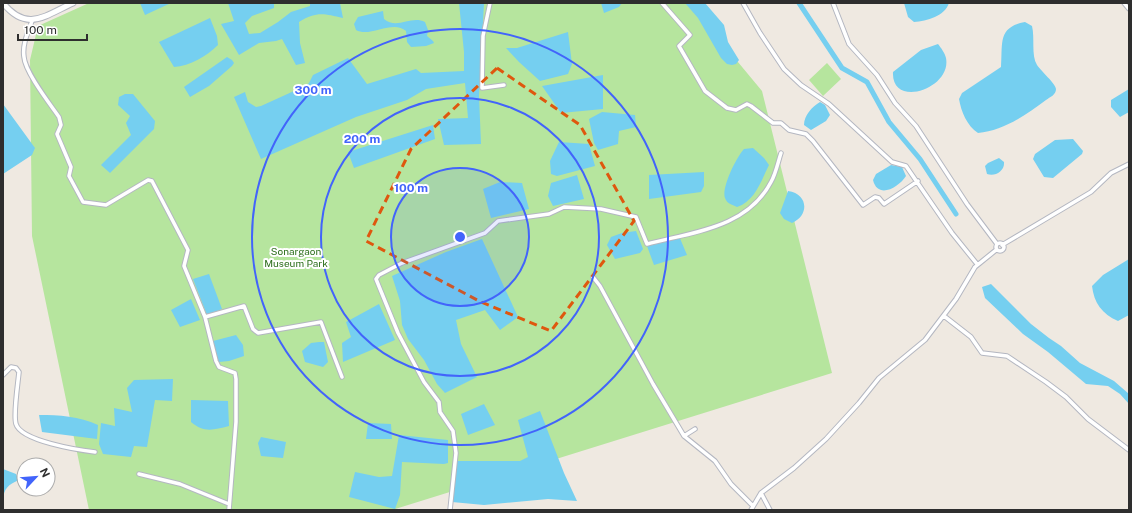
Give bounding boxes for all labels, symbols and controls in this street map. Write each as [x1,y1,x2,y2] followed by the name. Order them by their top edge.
[18,16,87,42] scale bar
[24,23,57,37] text: 100 m
[295,83,332,97] text: 300 m
[344,132,380,146] text: 200 m
[394,181,428,195] text: 100 m
[453,230,467,244] centre of rings
[264,245,328,269] park label: Sonargaon Museum Park
[16,457,56,497] north arrow
[38,466,52,479] text: N

